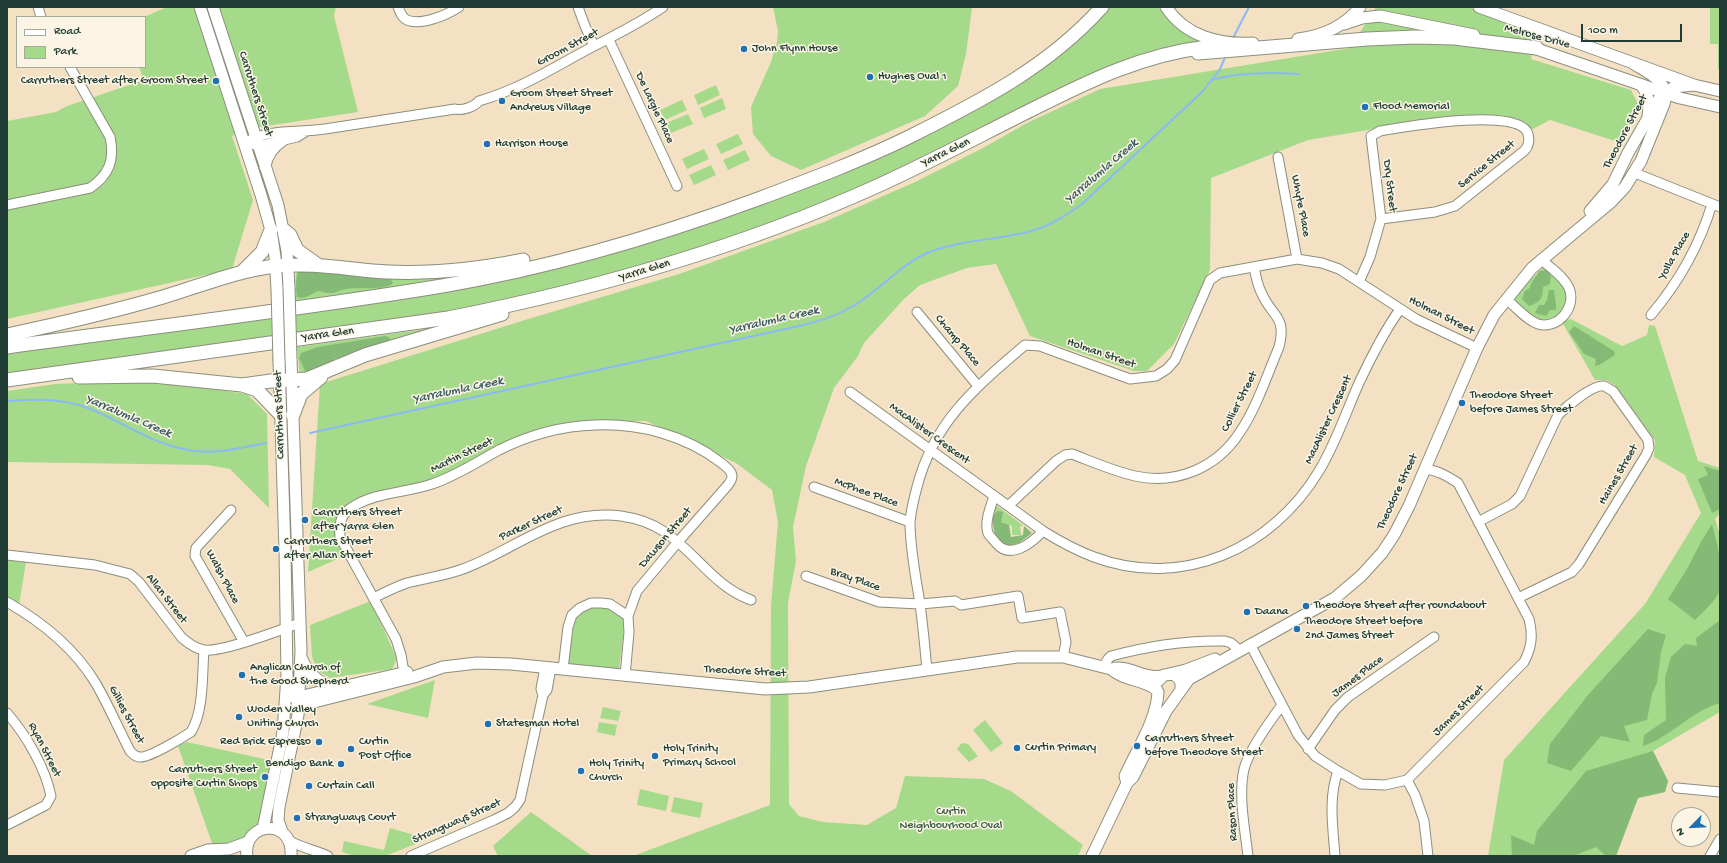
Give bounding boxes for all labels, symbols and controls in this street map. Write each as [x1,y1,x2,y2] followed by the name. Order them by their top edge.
[16,16,146,68] legend
[1583,16,1684,42] scale bar
[1503,21,1571,53] street label: Melrose Drive
[1588,24,1618,38] text: 100 m
[54,25,80,39] text: Road
[535,26,601,70] street label: Groom Street
[752,42,838,56] place label: John Flynn House
[739,44,749,54] marker: John Flynn House
[54,45,77,59] text: Park
[235,50,275,138] street label: Carruthers Street
[631,70,677,146] street label: De Largie Place
[878,70,947,84] place label: Hughes Oval 1
[865,72,875,82] marker: Hughes Oval 1
[21,74,208,88] place label: Carruthers Street after Groom Street
[211,76,221,86] marker: Carruthers Street after Groom Street
[510,87,612,115] place label: Groom Street Street Andrews Village
[1600,92,1652,172] street label: Theodore Street
[497,96,507,106] marker: Groom Street Street Andrews Village
[1373,100,1450,114] place label: Flood Memorial
[1360,102,1370,112] marker: Flood Memorial
[919,135,973,171] street label: Yarra Glen
[1062,136,1142,208] water label: Yarralumla Creek
[495,137,568,151] place label: Harrison House
[1456,138,1518,192] street label: Service Street
[482,139,492,149] marker: Harrison House
[1379,159,1399,213] street label: Dry Street
[1287,174,1313,238] street label: Whyte Place
[1656,229,1694,283] street label: Yolla Place
[618,256,672,286] street label: Yarra Glen
[1406,293,1476,339] street label: Holman Street
[727,303,821,339] water label: Yarralumla Creek
[931,312,983,370] street label: Champ Place
[301,324,355,346] street label: Yarra Glen
[1065,336,1137,372] street label: Holman Street
[1219,369,1261,435] street label: Collier Street
[271,371,289,459] street label: Carruthers Street
[1302,373,1356,467] street label: MacAlister Crescent
[411,374,505,408] water label: Yarralumla Creek
[1470,389,1573,417] place label: Theodore Street before James Street
[83,392,173,442] water label: Yarralumla Creek
[1457,398,1467,408] marker: Theodore Street before James Street
[886,400,972,468] street label: MacAlister Crescent
[429,435,495,477] street label: Martin Street
[1596,442,1642,508] street label: Haines Street
[1374,452,1422,532] street label: Theodore Street
[832,475,900,511] street label: McPhee Place
[497,503,565,545] street label: Parker Street
[636,505,696,571] street label: Dawson Street
[313,506,401,534] place label: Carruthers Street after Yarra Glen
[300,515,310,525] marker: Carruthers Street after Yarra Glen
[284,535,372,563] place label: Carruthers Street after Allan Street
[271,544,281,554] marker: Carruthers Street after Allan Street
[202,547,242,607] street label: Walsh Place
[828,565,882,595] street label: Bray Place
[142,571,190,627] street label: Allan Street
[1314,599,1486,613] place label: Theodore Street after roundabout
[1301,601,1311,611] marker: Theodore Street after roundabout
[1255,605,1289,619] place label: Daana
[1242,607,1252,617] marker: Daana
[1305,615,1423,643] place label: Theodore Street before 2nd James Street
[1292,624,1302,634] marker: Theodore Street before 2nd James Street
[1329,653,1387,701] street label: James Place
[250,661,348,689] place label: Anglican Church of the Good Shepherd
[704,663,786,681] street label: Theodore Street
[237,670,247,680] marker: Anglican Church of the Good Shepherd
[1430,682,1488,740] street label: James Street
[105,684,147,746] street label: Gillies Street
[247,703,318,731] place label: Woden Valley Uniting Church
[234,712,244,722] marker: Woden Valley Uniting Church
[496,717,579,731] place label: Statesman Hotel
[483,719,493,729] marker: Statesman Hotel
[24,720,64,780] street label: Ryan Street
[1145,732,1263,760] place label: Carruthers Street before Theodore Street
[220,735,311,749] place label: Red Brick Espresso
[359,735,411,763] place label: Curtin Post Office
[314,737,324,747] marker: Red Brick Espresso
[1025,741,1096,755] place label: Curtin Primary
[1132,741,1142,751] marker: Carruthers Street before Theodore Street
[663,742,736,770] place label: Holy Trinity Primary School
[1012,743,1022,753] marker: Curtin Primary
[346,744,356,754] marker: Curtin Post Office
[650,751,660,761] marker: Holy Trinity Primary School
[266,757,333,771] place label: Bendigo Bank
[589,757,644,785] place label: Holy Trinity Church
[336,759,346,769] marker: Bendigo Bank
[151,763,257,791] place label: Carruthers Street opposite Curtin Shops
[576,766,586,776] marker: Holy Trinity Church
[260,772,270,782] marker: Carruthers Street opposite Curtin Shops
[317,779,375,793] place label: Curtain Call
[304,781,314,791] marker: Curtain Call
[1224,782,1242,842] street label: Rason Place
[411,796,503,848] street label: Strangways Street
[900,805,1002,833] park label: Curtin Neighbourhood Oval
[1671,807,1711,847] north arrow
[305,811,396,825] place label: Strangways Court
[292,813,302,823] marker: Strangways Court
[1674,826,1688,837] text: N

